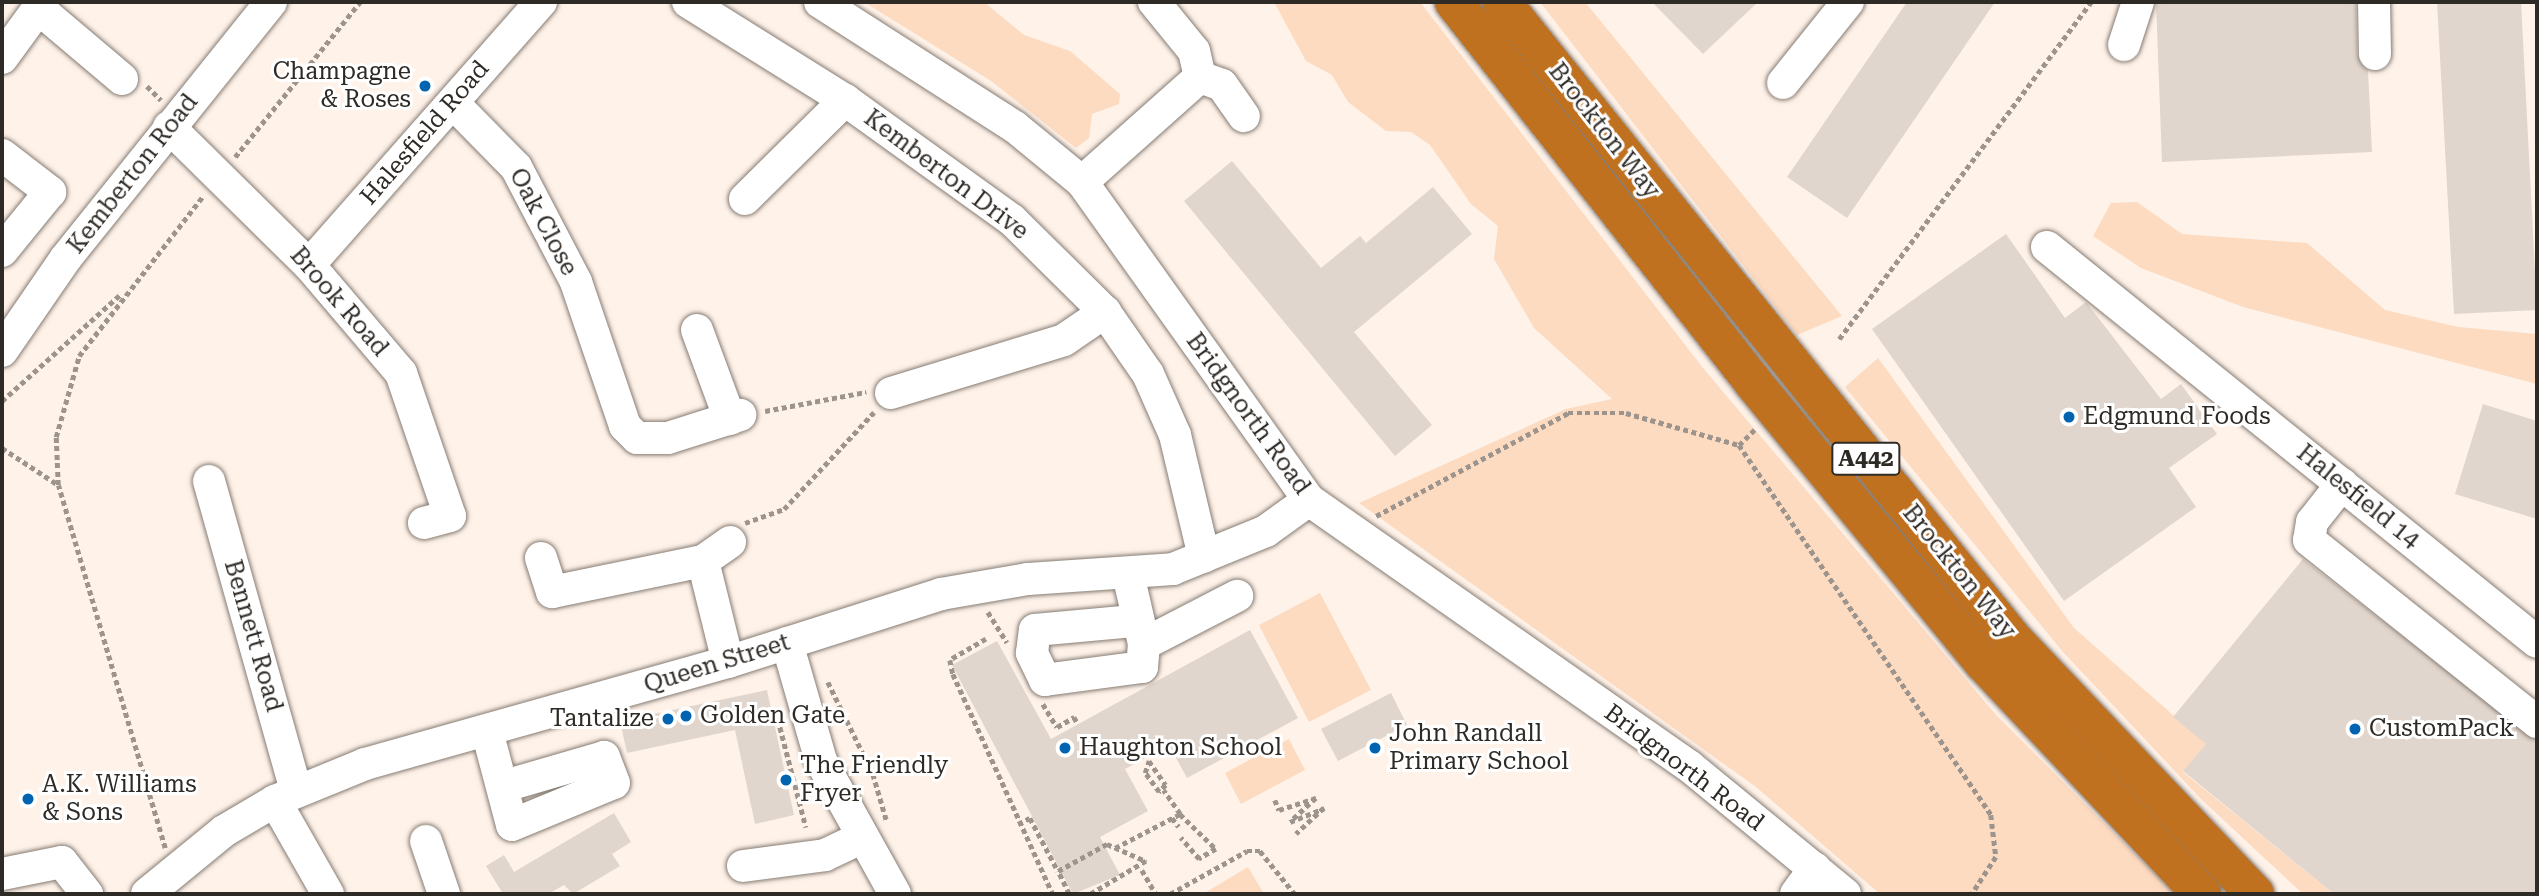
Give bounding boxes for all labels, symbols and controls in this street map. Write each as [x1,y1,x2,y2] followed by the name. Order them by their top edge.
[355,55,495,211] street label: Halesfield Road
[273,58,411,114] place label: Champagne & Roses
[1542,58,1666,204] street label: Brockton Way
[417,78,433,94] marker: Champagne & Roses
[62,88,204,260] street label: Kemberton Road
[858,104,1034,246] street label: Kemberton Drive
[503,164,583,280] street label: Oak Close
[284,241,394,363] street label: Brook Road
[1180,328,1316,500] street label: Bridgnorth Road
[2083,403,2271,431] place label: Edgmund Foods
[2061,409,2077,425] marker: Edgmund Foods
[2291,439,2425,555] street label: Halesfield 14
[1831,440,1901,478] road number: A442
[1896,499,2022,645] street label: Brockton Way
[218,557,288,715] street label: Bennett Road
[641,628,793,700] street label: Queen Street
[1598,699,1770,837] street label: Bridgnorth Road
[700,702,845,730] place label: Golden Gate
[550,705,654,733] place label: Tantalize
[678,708,694,724] marker: Golden Gate
[660,711,676,727] marker: Tantalize
[2369,715,2514,743] place label: CustomPack
[1389,720,1569,776] place label: John Randall Primary School
[2347,721,2363,737] marker: CustomPack
[1079,734,1282,762] place label: Haughton School
[1057,740,1073,756] marker: Haughton School
[1367,740,1383,756] marker: John Randall Primary School
[800,752,948,808] place label: The Friendly Fryer
[42,771,197,827] place label: A.K. Williams & Sons
[778,772,794,788] marker: The Friendly Fryer
[20,791,36,807] marker: A.K. Williams & Sons

